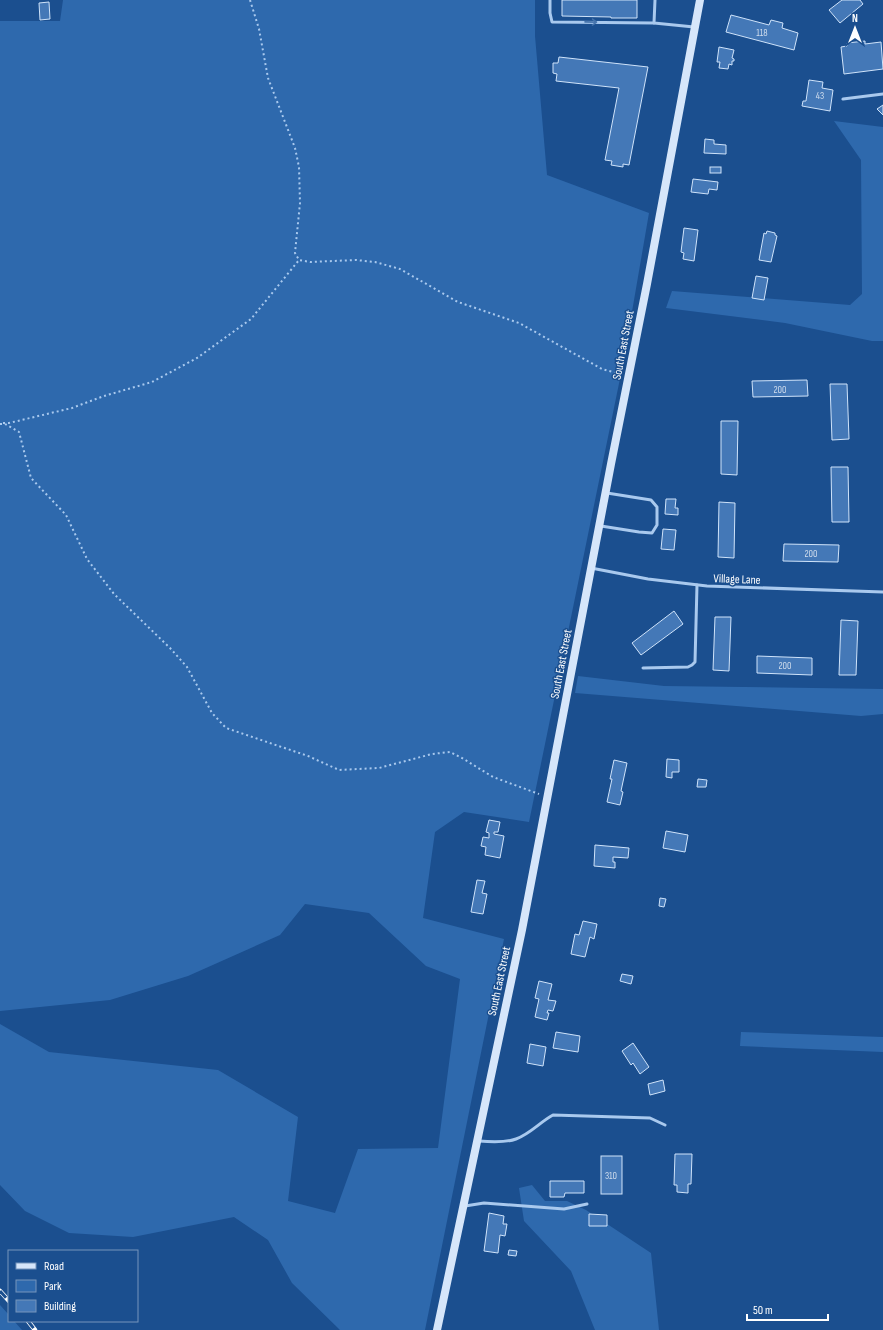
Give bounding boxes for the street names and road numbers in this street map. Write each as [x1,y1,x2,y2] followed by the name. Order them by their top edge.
[609,309,638,381] street label: South East Street
[713,571,761,588] street label: Village Lane
[547,628,576,700] street label: South East Street
[485,945,514,1017] street label: South East Street

